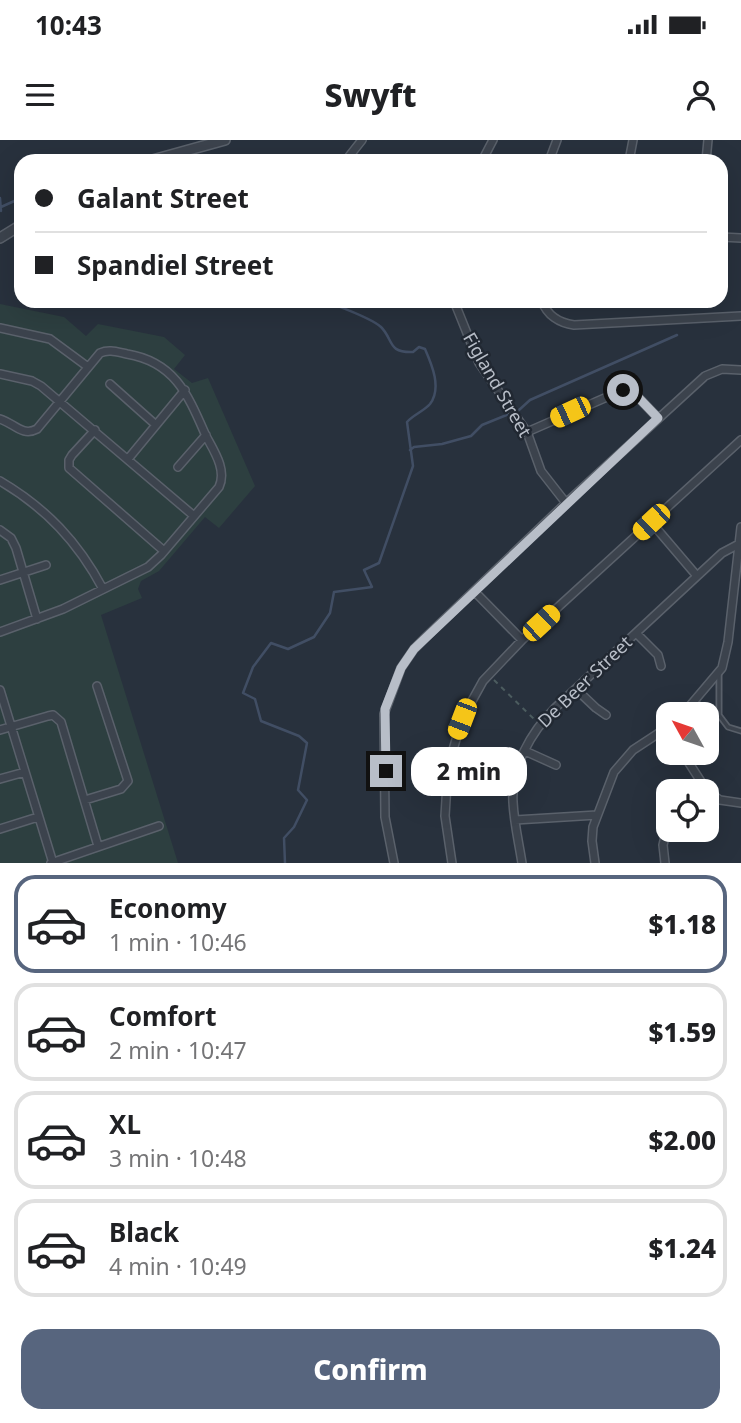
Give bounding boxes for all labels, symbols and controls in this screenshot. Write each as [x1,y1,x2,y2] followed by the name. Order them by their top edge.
[35,7,102,43] text: 10:43
[324,73,417,116] text: Swyft
[21,76,59,114] icon: menu
[682,76,720,114] icon: person
[77,180,249,216] text: Galant Street
[77,247,274,283] text: Spandiel Street
[458,328,538,442] street label: Figland Street
[607,374,639,406] route start
[547,394,594,430] car
[629,500,674,544] car
[519,601,564,645] car
[532,630,637,732] street label: De Beer Street
[445,696,480,742] car
[656,702,719,765] north arrow
[656,702,719,842] map controls
[410,746,526,796] callout: 2 min
[370,755,402,787] route end
[437,755,501,787] text: 2 min
[656,779,719,842] button: locate
[109,890,227,926] text: Economy
[25,893,88,956] icon: car
[649,906,716,942] text: $1.18
[109,926,247,958] text: 1 min · 10:46
[109,998,217,1034] text: Comfort
[25,1001,88,1064] icon: car
[649,1014,716,1050] text: $1.59
[109,1034,247,1066] text: 2 min · 10:47
[109,1106,141,1142] text: XL
[25,1109,88,1172] icon: car
[649,1122,716,1158] text: $2.00
[109,1142,247,1174] text: 3 min · 10:48
[109,1214,179,1250] text: Black
[25,1217,88,1280] icon: car
[649,1230,716,1266] text: $1.24
[109,1250,247,1282] text: 4 min · 10:49
[21,1329,720,1409] button: Confirm

